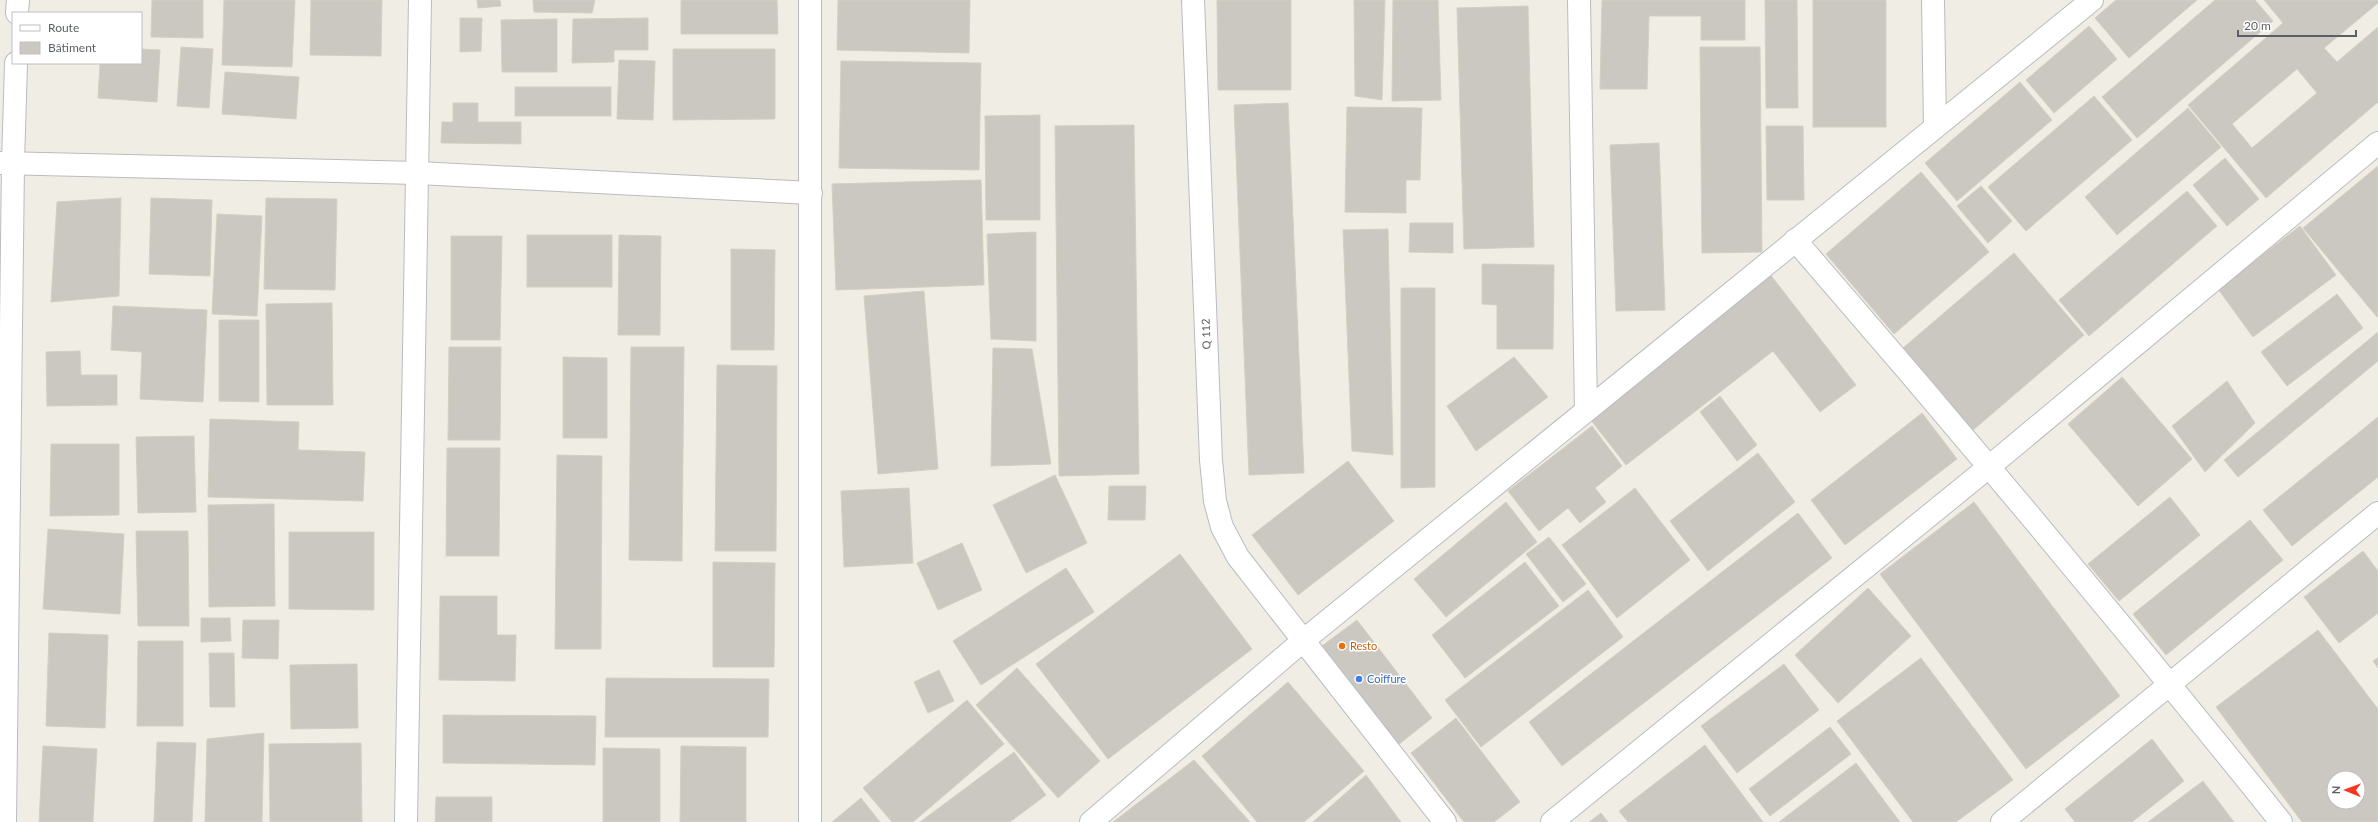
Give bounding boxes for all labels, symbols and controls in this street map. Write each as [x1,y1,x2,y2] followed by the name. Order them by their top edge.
[12,12,142,64] legend
[2238,12,2356,38] scale bar
[2244,18,2271,33] text: 20 m
[48,20,79,35] text: Route
[48,40,97,55] text: Bâtiment
[1198,318,1213,350] street label: Q 112
[1350,639,1377,652] place label: Resto
[1337,641,1347,651] marker: Resto
[1367,672,1406,685] place label: Coiffure
[1354,674,1364,684] marker: Coiffure
[2326,770,2366,810] north arrow
[2329,785,2342,794] text: N

